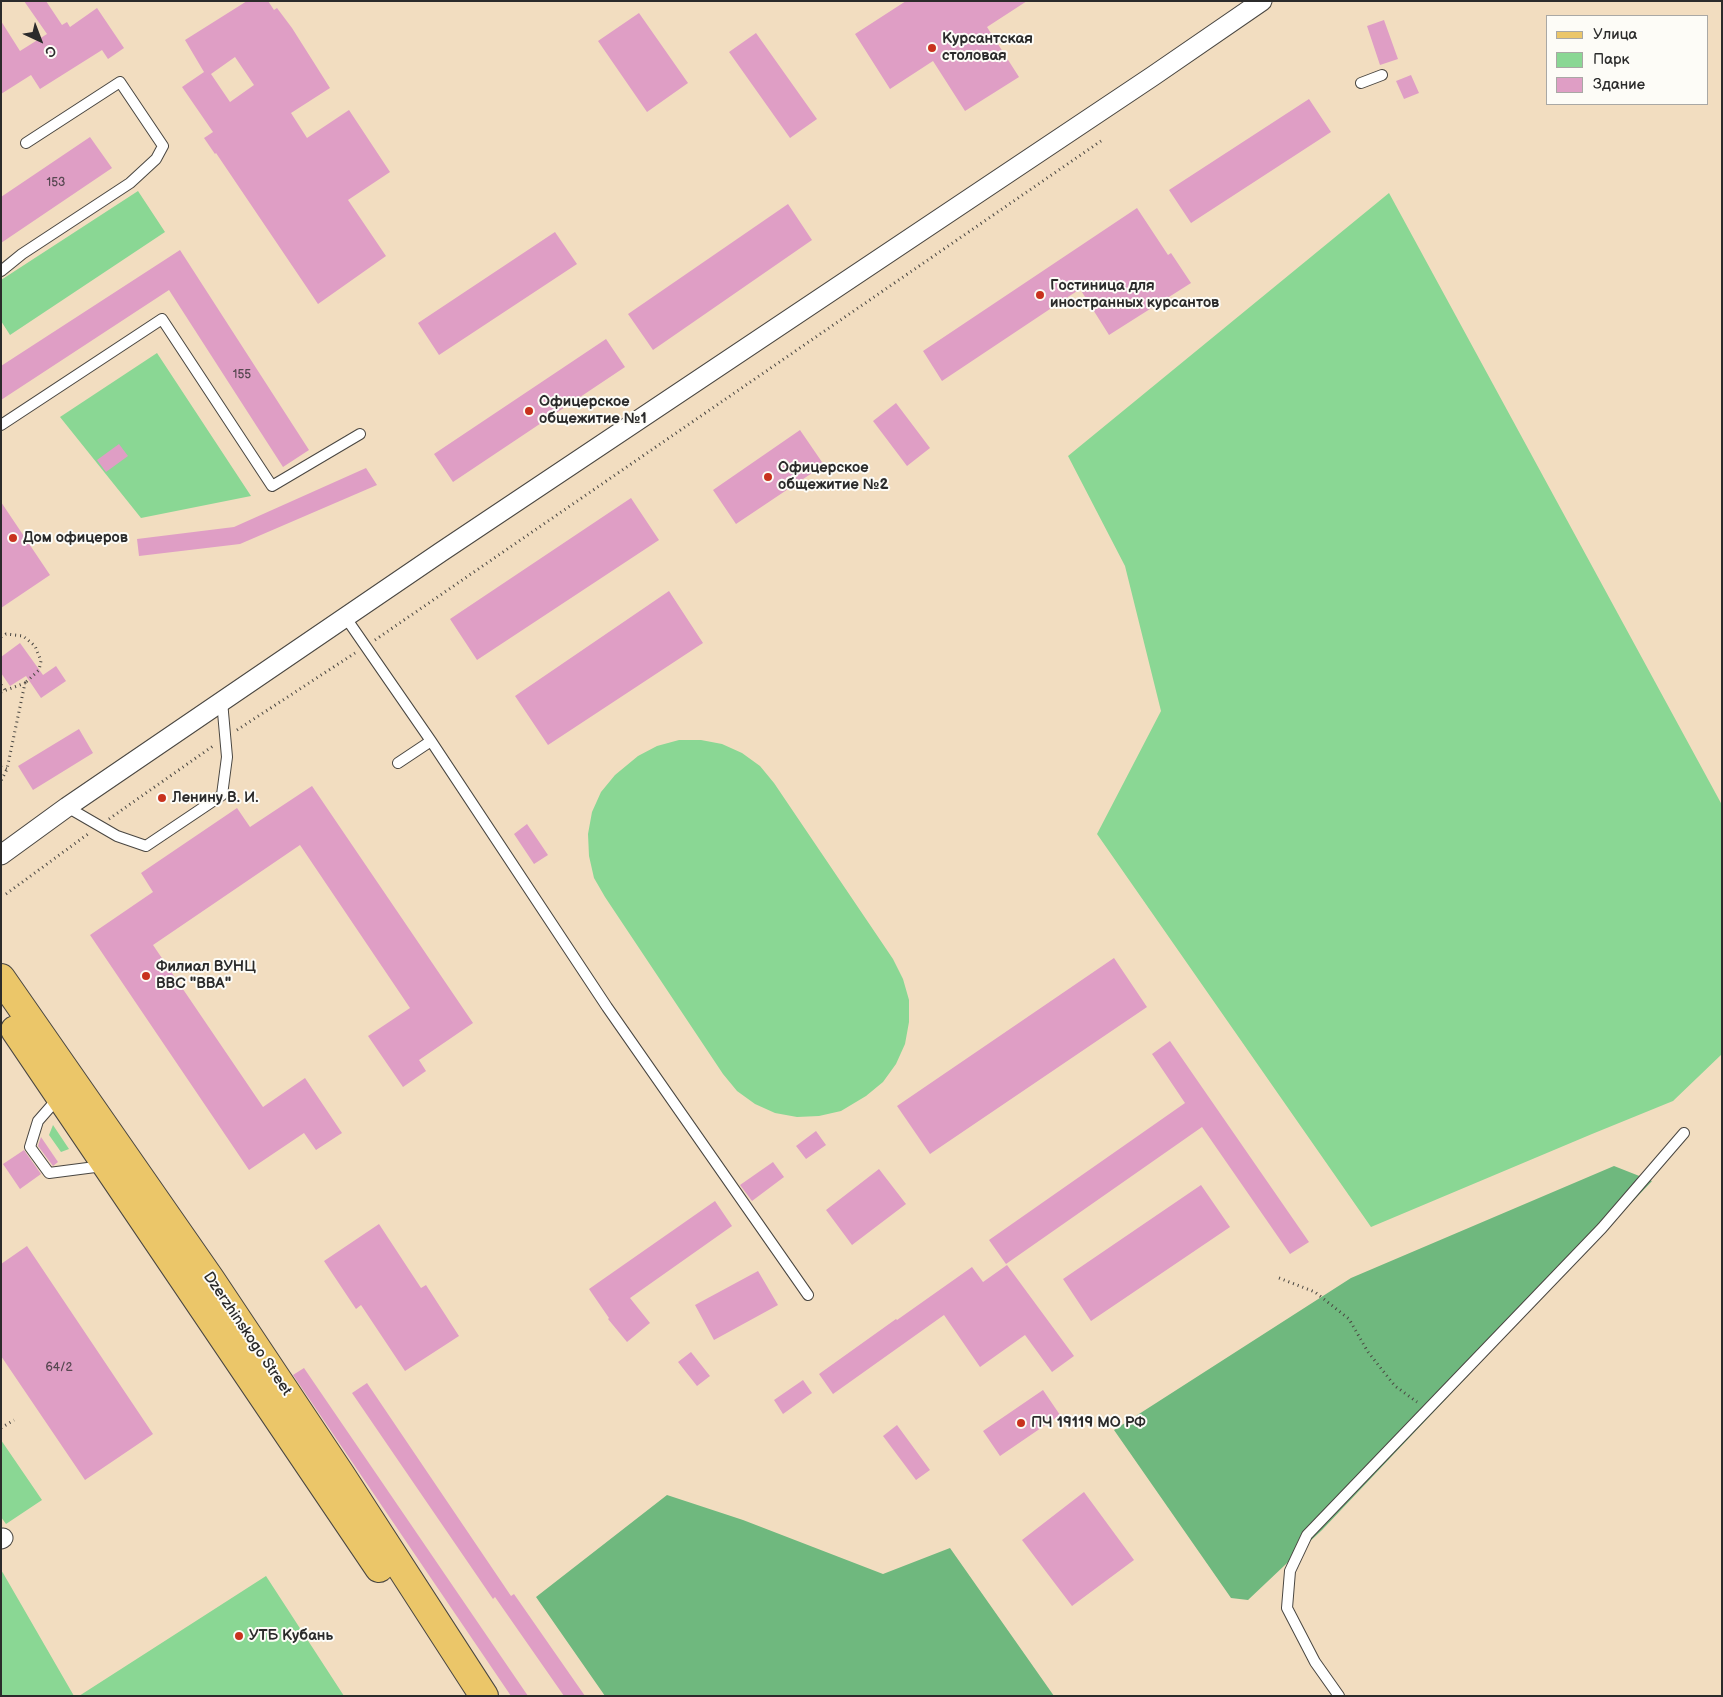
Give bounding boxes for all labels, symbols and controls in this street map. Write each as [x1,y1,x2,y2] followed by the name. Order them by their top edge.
[15,15,65,65] north arrow
[1546,15,1708,105] legend
[1593,25,1637,44] text: Улица
[942,30,1033,65] place label: Курсантская столовая
[41,42,60,61] text: С
[926,42,938,54] marker: Курсантская столовая
[1593,50,1630,69] text: Парк
[1593,75,1645,94] text: Здание
[47,176,65,190] house number: 153
[1050,277,1219,312] place label: Гостиница для иностранных курсантов
[1034,289,1046,301] marker: Гостиница для иностранных курсантов
[233,368,251,382] house number: 155
[539,393,647,428] place label: Офицерское общежитие №1
[523,405,535,417] marker: Офицерское общежитие №1
[778,459,888,494] place label: Офицерское общежитие №2
[762,471,774,483] marker: Офицерское общежитие №2
[23,529,128,547] place label: Дом офицеров
[7,532,19,544] marker: Дом офицеров
[172,789,259,807] place label: Ленину В. И.
[156,792,168,804] marker: Ленину В. И.
[156,958,256,993] place label: Филиал ВУНЦ ВВС "ВВА"
[140,970,152,982] marker: Филиал ВУНЦ ВВС "ВВА"
[199,1269,295,1399] street label: Dzerzhinskogo Street
[45,1361,73,1375] house number: 64/2
[1031,1414,1146,1432] place label: ПЧ 19119 МО РФ
[1015,1417,1027,1429] marker: ПЧ 19119 МО РФ
[249,1627,333,1645] place label: УТБ Кубань
[233,1630,245,1642] marker: УТБ Кубань

